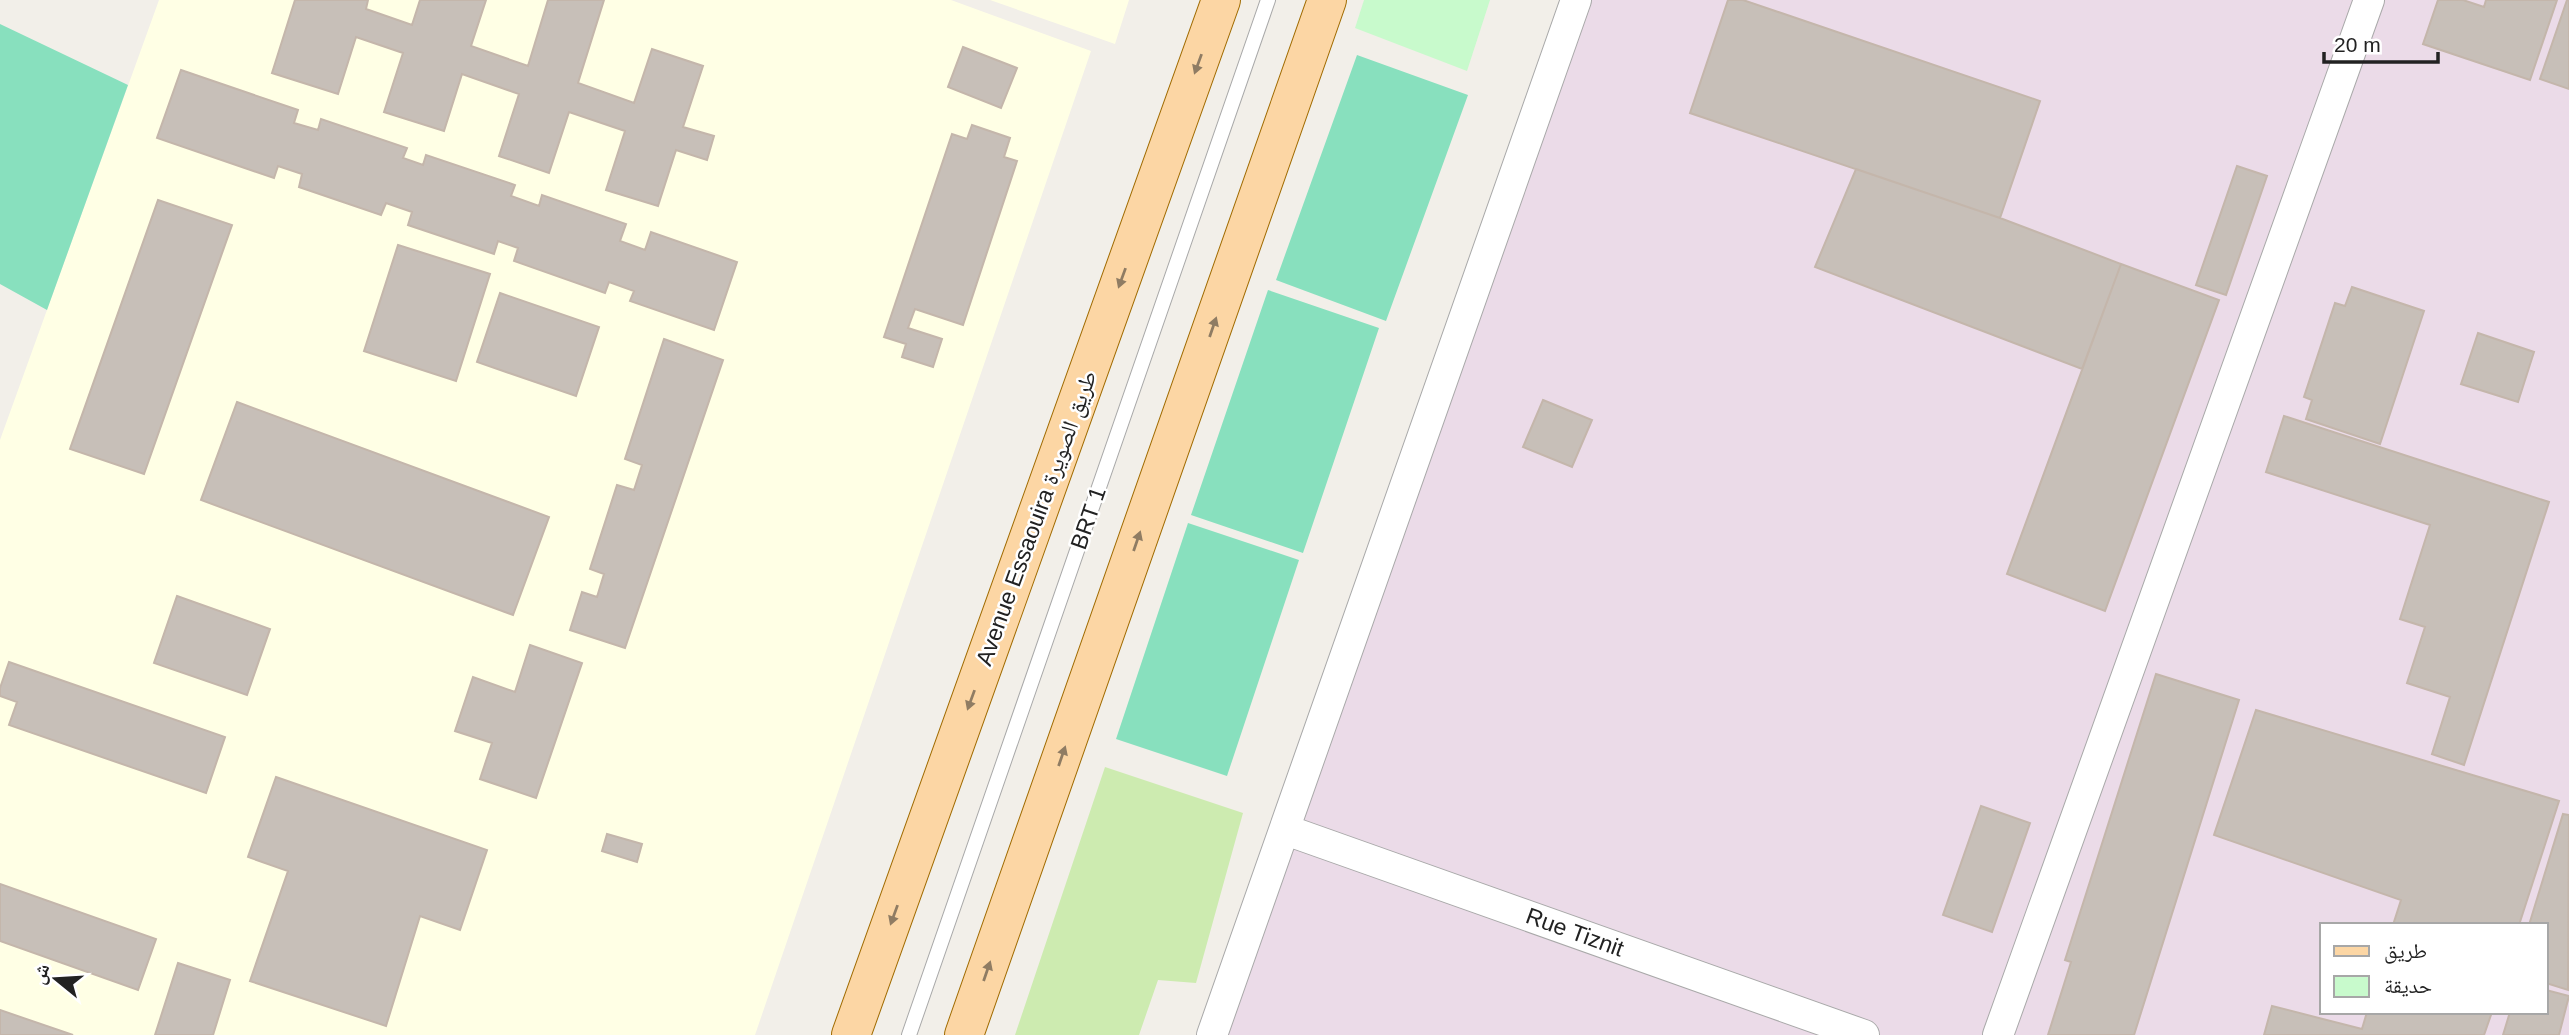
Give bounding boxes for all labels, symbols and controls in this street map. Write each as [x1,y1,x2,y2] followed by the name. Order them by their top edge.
[2324,21,2438,65] scale bar
[2334,33,2381,56] text: 20 m
[1192,54,1203,75] one-way arrow
[1116,268,1127,289] one-way arrow
[1207,316,1218,337] one-way arrow
[970,367,1102,669] street label: Avenue Essaouira طريق الصويرة
[1065,483,1111,553] street label: BRT 1
[1132,531,1143,552] one-way arrow
[965,690,976,711] one-way arrow
[1057,745,1068,766] one-way arrow
[1523,902,1628,962] street label: Rue Tiznit
[889,904,900,925] one-way arrow
[2320,923,2548,1014] legend
[2384,939,2427,964] text: طريق
[21,944,91,1014] north arrow
[981,960,992,981] one-way arrow
[27,961,54,987] text: ش
[2384,974,2432,997] text: حديقة

